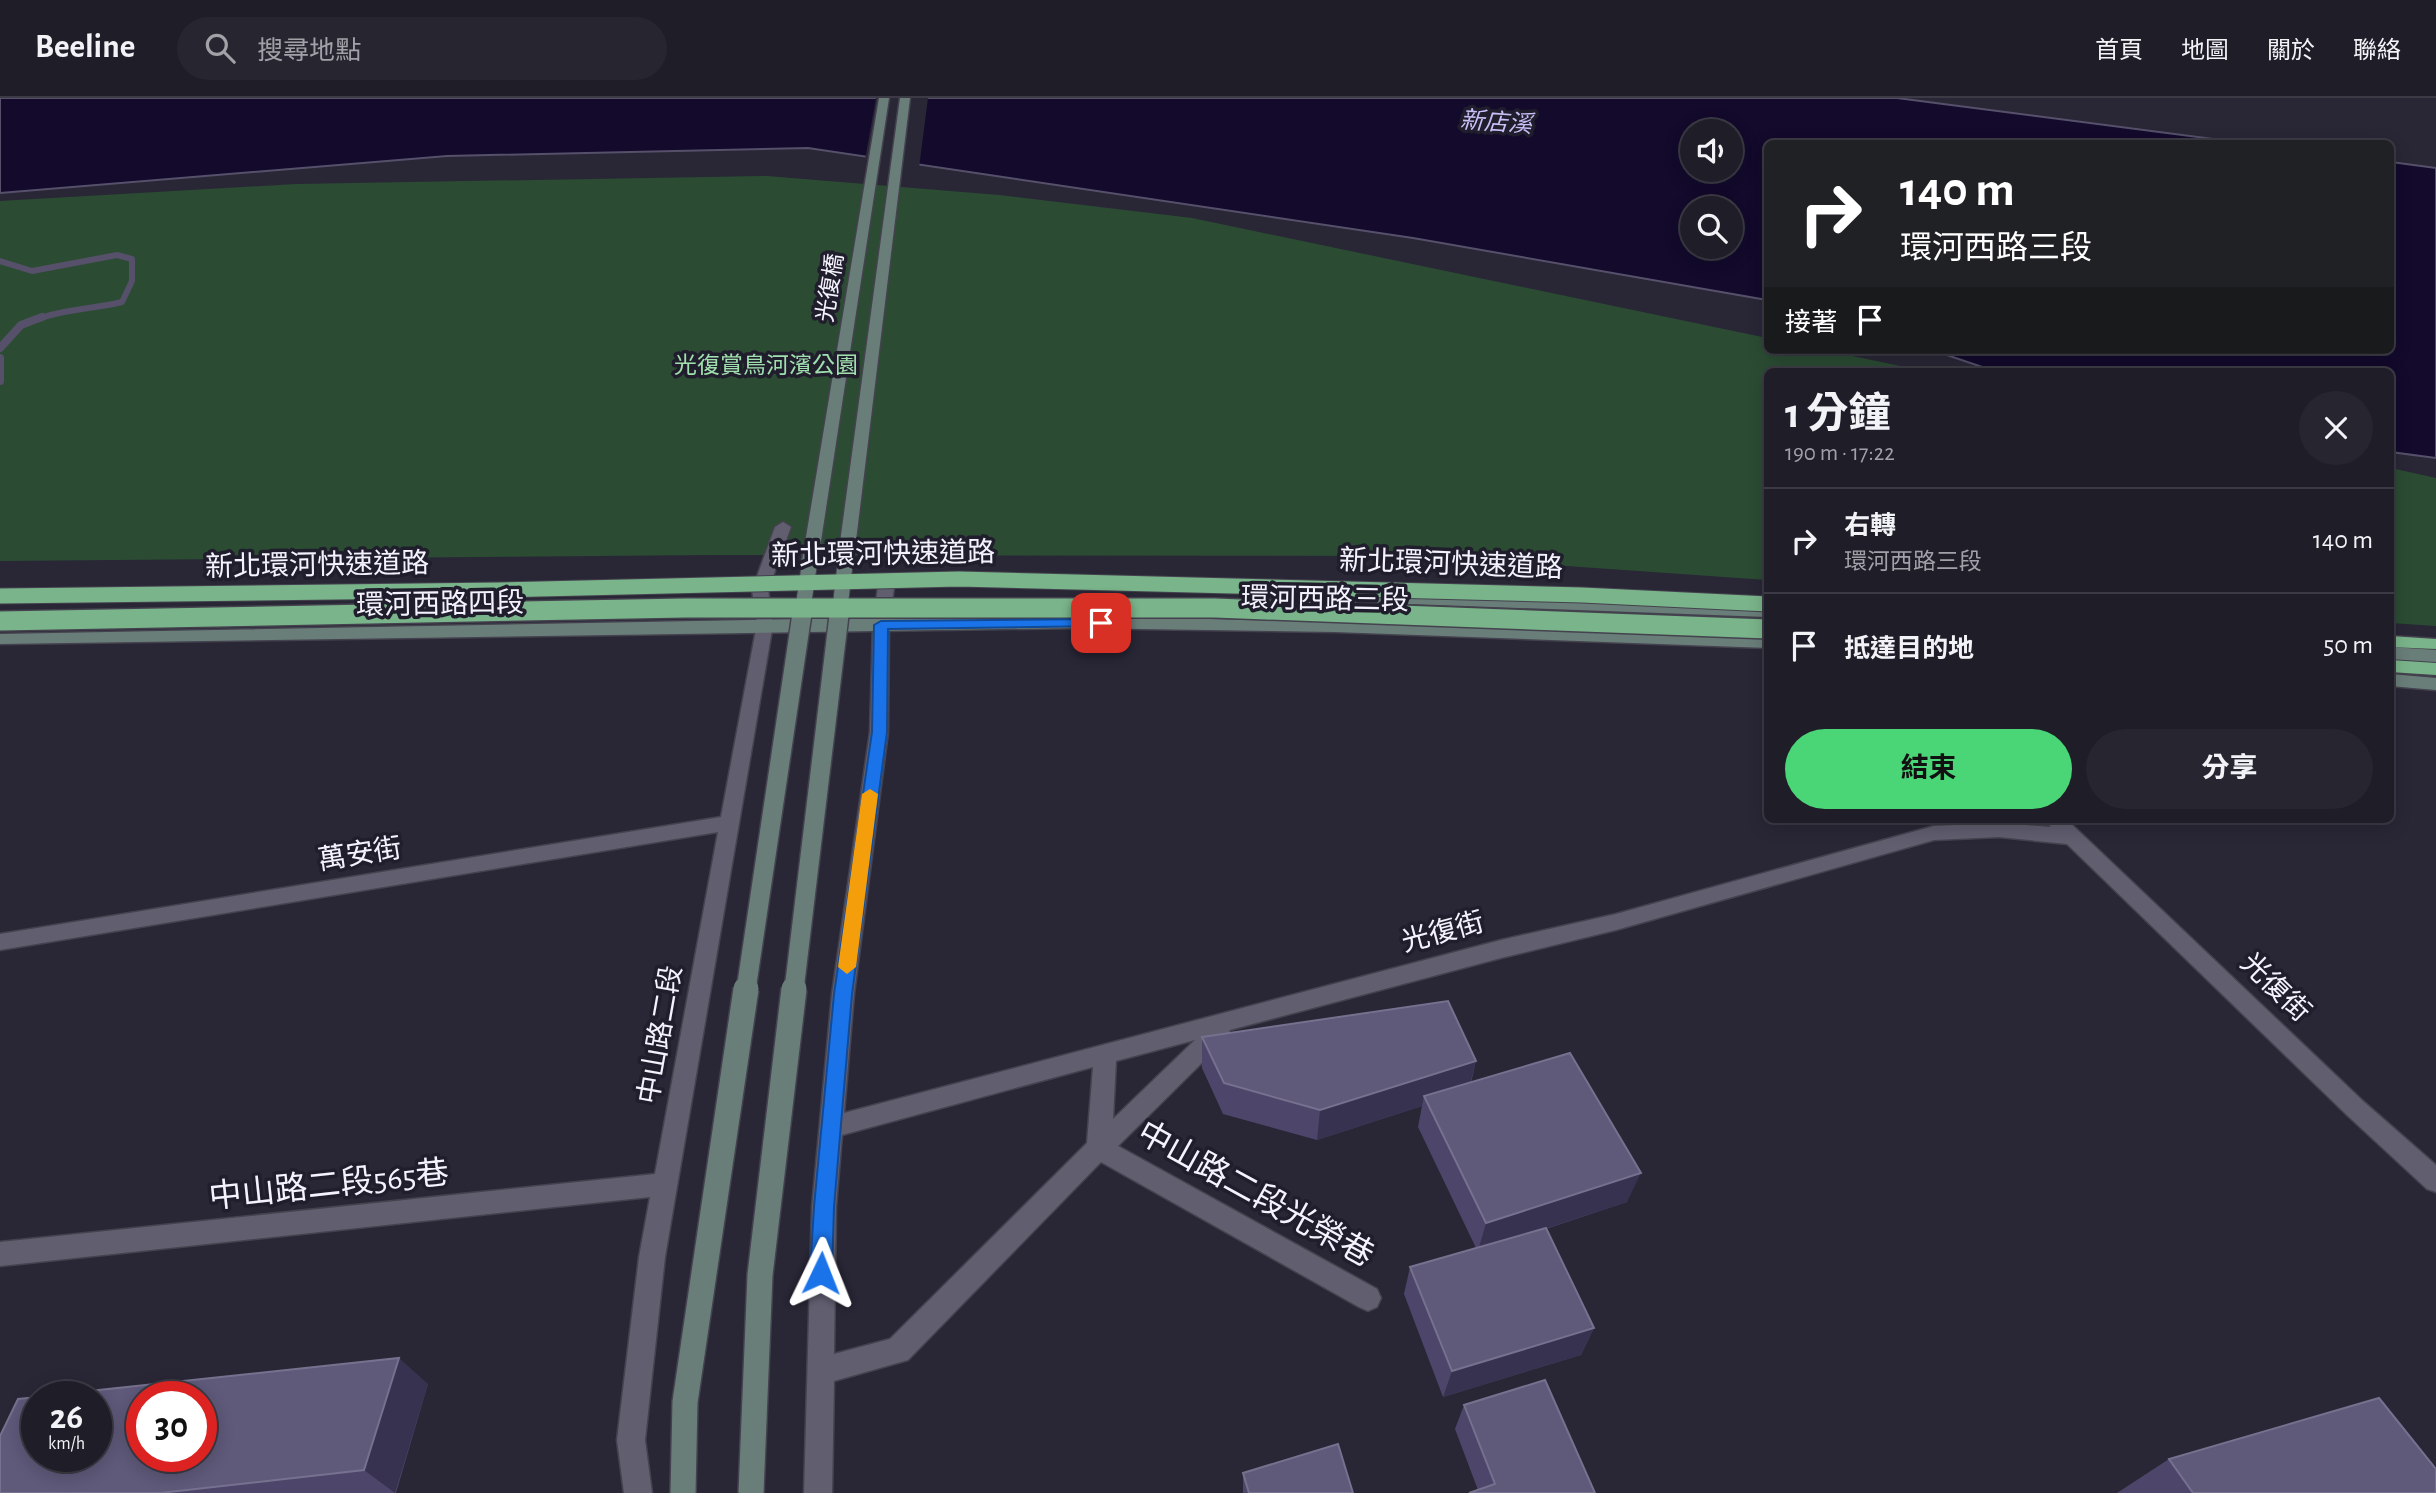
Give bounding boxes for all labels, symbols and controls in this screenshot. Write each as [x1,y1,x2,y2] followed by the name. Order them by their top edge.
[177,17,667,80] search box
[201,29,239,67] icon: search
[35,31,135,64] text: Beeline
[257,38,361,64] text: 搜尋地點
[2095,39,2143,63] text: 首頁
[2181,39,2229,63] text: 地圖
[2267,39,2315,63] text: 關於
[2353,39,2401,63] text: 聯絡
[1459,107,1536,138] water label: 新店溪
[1680,119,1743,259] map controls
[1680,119,1743,182] button: sound
[1900,166,2015,215] text: 140 m
[1785,168,1876,259] icon: right
[1680,196,1743,259] button: search
[1900,232,2092,264] text: 環河西路三段
[812,252,848,324] street label: 光復橋
[1851,301,1889,339] icon: arrive
[1785,310,1837,336] text: 接著
[674,353,858,378] park label: 光復賞鳥河濱公園
[2299,391,2373,465] button: close
[1785,393,1890,435] text: 1 分鐘
[1785,442,1895,465] text: 190 m · 17:22
[1844,513,1896,539] text: 右轉
[1785,522,1823,560] icon: right
[2313,527,2373,553] text: 140 m
[771,537,995,571] street label: 新北環河快速道路
[1339,545,1563,583] street label: 新北環河快速道路
[205,548,429,582] street label: 新北環河快速道路
[1844,551,1982,574] text: 環河西路三段
[1241,583,1409,615] street label: 環河西路三段
[356,588,524,620] street label: 環河西路四段
[1071,593,1131,653] pin
[1082,604,1120,642] icon: arrive
[1785,627,1823,665] icon: arrive
[2323,632,2373,658] text: 50 m
[1844,636,1974,662] text: 抵達目的地
[1785,729,2072,809] button: 結束
[2086,729,2373,809] button: 分享
[316,833,404,875] street label: 萬安街
[1398,907,1487,957] street label: 光復街
[2235,947,2316,1027] street label: 光復街
[633,963,687,1106] street label: 中山路二段
[1132,1115,1379,1273] street label: 中山路二段光榮巷
[207,1155,451,1215] street label: 中山路二段565巷
[784,1236,858,1310] position arrow
[126,1381,217,1472] speed limit sign: 30
[50,1400,83,1435] text: 26
[48,1435,85,1453] text: km/h

